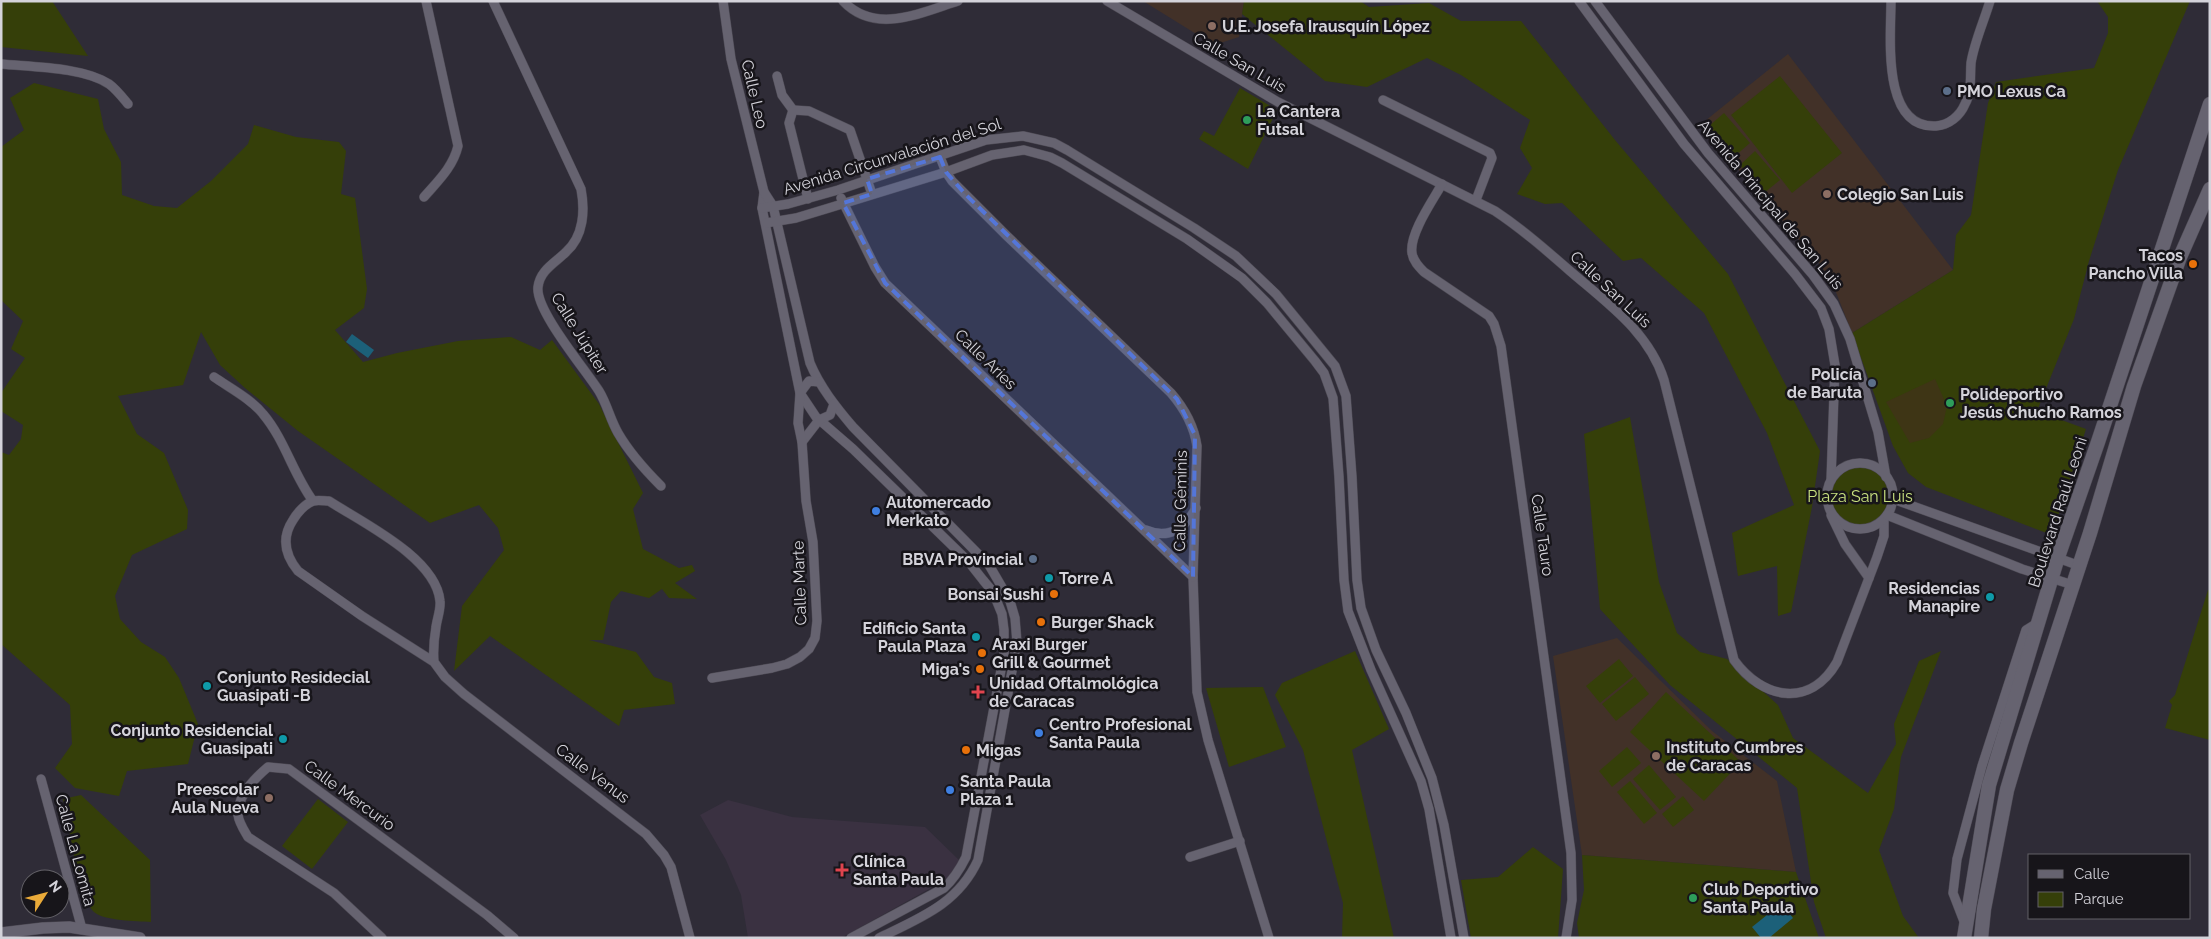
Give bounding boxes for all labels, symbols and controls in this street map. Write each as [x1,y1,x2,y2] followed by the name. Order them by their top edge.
[1222,17,1430,36] place label: U.E. Josefa Irausquín López
[1206,20,1218,32] marker: U.E. Josefa Irausquín López
[1190,28,1290,97] street label: Calle San Luis
[737,58,772,130] street label: Calle Leo
[1957,82,2066,101] place label: PMO Lexus Ca
[1941,85,1953,97] marker: PMO Lexus Ca
[1257,102,1340,139] place label: La Cantera Futsal
[781,114,1004,199] street label: Avenida Circunvalación del Sol
[1241,114,1253,126] marker: La Cantera Futsal
[1694,115,1847,293] street label: Avenida Principal de San Luis
[1837,185,1964,204] place label: Colegio San Luis
[1821,188,1833,200] marker: Colegio San Luis
[2088,246,2183,283] place label: Tacos Pancho Villa
[1566,247,1655,332] street label: Calle San Luis
[2187,258,2199,270] marker: Tacos Pancho Villa
[547,289,612,378] street label: Calle Júpiter
[951,325,1021,394] street label: Calle Aries
[1787,365,1862,402] place label: Policía de Baruta
[1866,377,1878,389] marker: Policía de Baruta
[1960,385,2122,422] place label: Polideportivo Jesús Chucho Ramos
[1944,397,1956,409] marker: Polideportivo Jesús Chucho Ramos
[2024,435,2091,590] street label: Boulevard Raúl Leoni
[1170,450,1191,552] street label: Calle Géminis
[1807,487,1913,506] park label: Plaza San Luis
[886,493,991,530] place label: Automercado Merkato
[1527,493,1558,577] street label: Calle Tauro
[870,505,882,517] marker: Automercado Merkato
[789,540,810,626] street label: Calle Marte
[902,550,1024,569] place label: BBVA Provincial
[1027,553,1039,565] marker: BBVA Provincial
[1059,569,1113,588] place label: Torre A
[1043,572,1055,584] marker: Torre A
[1888,579,1980,616] place label: Residencias Manapire
[947,585,1044,604] place label: Bonsai Sushi
[1048,588,1060,600] marker: Bonsai Sushi
[1984,591,1996,603] marker: Residencias Manapire
[1051,613,1154,632] place label: Burger Shack
[1035,616,1047,628] marker: Burger Shack
[863,619,966,656] place label: Edificio Santa Paula Plaza
[970,631,982,643] marker: Edificio Santa Paula Plaza
[992,635,1111,672] place label: Araxi Burger Grill & Gourmet
[976,647,988,659] marker: Araxi Burger Grill & Gourmet
[922,660,970,679] place label: Miga's
[974,663,986,675] marker: Miga's
[217,668,371,705] place label: Conjunto Residecial Guasipati -B
[989,674,1158,711] place label: Unidad Oftalmológica de Caracas
[201,680,213,692] marker: Conjunto Residecial Guasipati -B
[971,685,985,699] marker: Unidad Oftalmológica de Caracas
[1049,715,1193,752] place label: Centro Profesional Santa Paula
[111,721,274,758] place label: Conjunto Residencial Guasipati
[1033,727,1045,739] marker: Centro Profesional Santa Paula
[277,733,289,745] marker: Conjunto Residencial Guasipati
[1666,738,1803,775] place label: Instituto Cumbres de Caracas
[552,740,633,807] street label: Calle Venus
[976,741,1021,760] place label: Migas
[960,744,972,756] marker: Migas
[1650,750,1662,762] marker: Instituto Cumbres de Caracas
[301,756,399,835] street label: Calle Mercurio
[960,772,1051,809] place label: Santa Paula Plaza 1
[171,780,259,817] place label: Preescolar Aula Nueva
[944,784,956,796] marker: Santa Paula Plaza 1
[51,792,100,908] street label: Calle La Lomita
[263,792,275,804] marker: Preescolar Aula Nueva
[853,852,944,889] place label: Clínica Santa Paula
[2028,854,2191,919] legend
[835,863,849,877] marker: Clínica Santa Paula
[2074,865,2110,883] text: Calle
[20,869,70,919] north arrow
[46,877,65,895] text: N
[1703,880,1819,917] place label: Club Deportivo Santa Paula
[2074,890,2124,908] text: Parque
[1687,892,1699,904] marker: Club Deportivo Santa Paula

